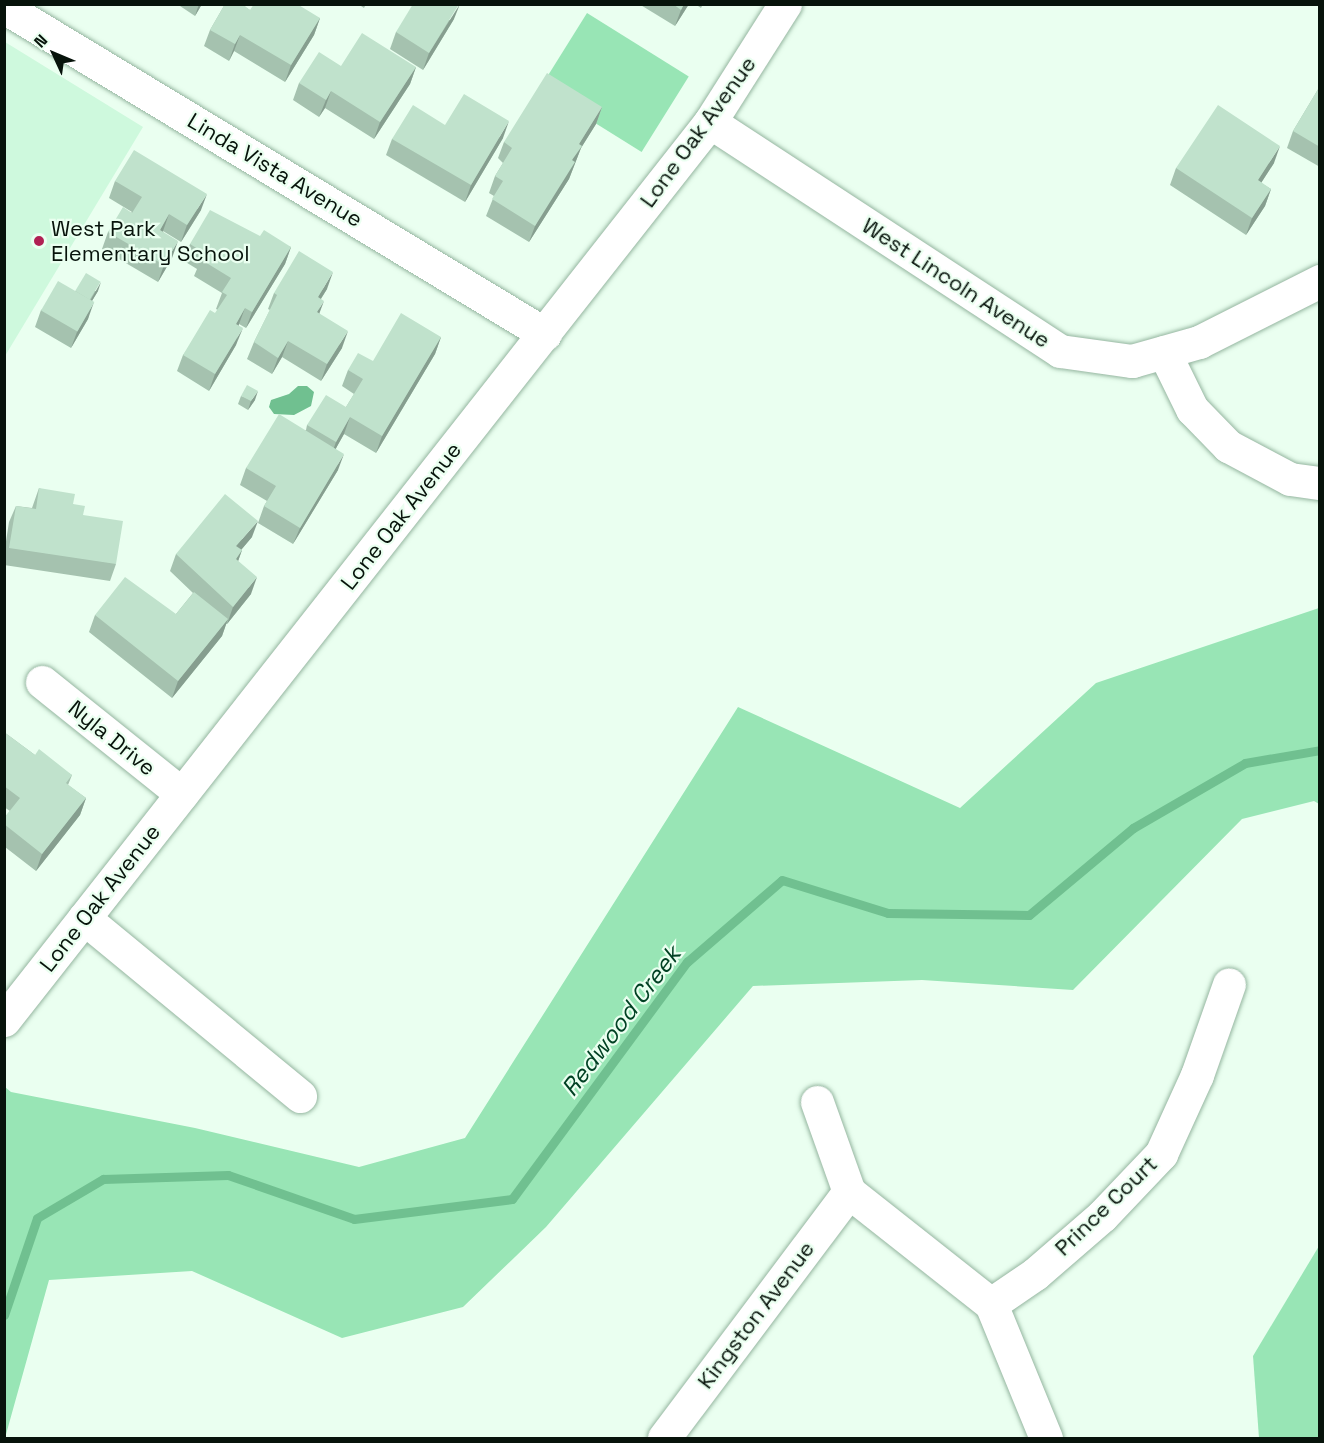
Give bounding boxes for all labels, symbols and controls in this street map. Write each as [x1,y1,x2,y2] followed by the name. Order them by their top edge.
[24,24,84,84] north arrow
[29,30,52,52] text: N
[634,51,762,213] street label: Lone Oak Avenue
[183,107,367,233] street label: Linda Vista Avenue
[857,212,1055,354] street label: West Lincoln Avenue
[51,215,250,266] place label: West Park Elementary School
[32,234,46,248] marker: West Park Elementary School
[335,437,467,595] street label: Lone Oak Avenue
[63,695,161,781] street label: Nyla Drive
[34,819,166,977] street label: Lone Oak Avenue
[555,940,687,1102] water label: Redwood Creek
[1049,1151,1163,1261] street label: Prince Court
[692,1236,820,1394] street label: Kingston Avenue

